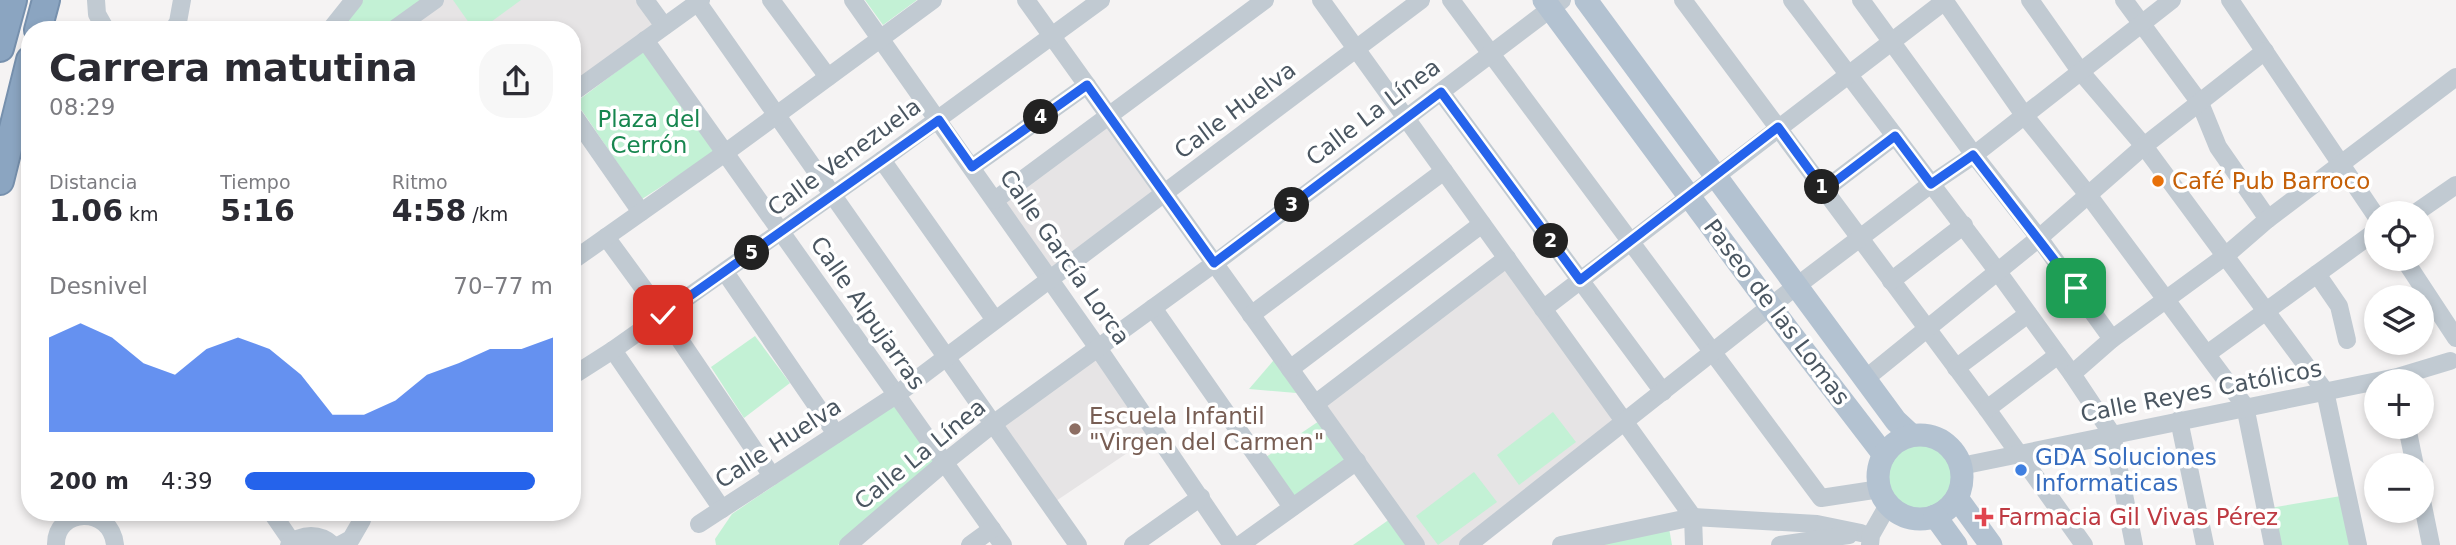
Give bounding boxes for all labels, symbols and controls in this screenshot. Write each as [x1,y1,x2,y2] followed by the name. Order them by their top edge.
[479,44,553,118] button: share
[49,46,418,90] text: Carrera matutina
[1301,53,1445,171] street label: Calle La Línea
[1169,56,1301,164] street label: Calle Huelva
[763,93,925,221] street label: Calle Venezuela
[49,94,115,120] text: 08:29
[1024,100,1058,134] pin: 4
[1034,105,1047,127] text: 4
[598,106,700,158] park label: Plaza del Cerrón
[995,164,1135,350] street label: Calle García Lorca
[2172,168,2370,194] place label: Café Pub Barroco
[1804,170,1840,204] pin: 1
[49,171,137,193] text: Distancia
[220,171,291,193] text: Tiempo
[392,171,448,193] text: Ritmo
[2150,173,2166,189] marker: Café Pub Barroco
[1815,175,1828,197] text: 1
[1274,188,1310,222] pin: 3
[49,193,123,228] text: 1.06
[220,193,295,228] text: 5:16
[392,193,466,228] text: 4:58
[1285,193,1298,215] text: 3
[2364,201,2434,523] map controls
[2364,201,2434,271] button: locate
[123,203,159,225] text: km
[466,203,508,225] text: /km
[1699,214,1855,410] street label: Paseo de las Lomas
[1534,224,1568,258] pin: 2
[1544,229,1557,251] text: 2
[806,232,930,394] street label: Calle Alpujarras
[734,236,770,270] pin: 5
[745,241,758,263] text: 5
[2046,258,2106,318] pin
[2057,269,2095,307] icon: arrive
[49,273,148,299] text: Desnivel
[453,273,553,299] text: 70–77 m
[633,285,693,345] pin
[2364,285,2434,355] button: layers
[644,296,682,334] icon: check
[2078,355,2324,427] street label: Calle Reyes Católicos
[2364,369,2434,439] button: +
[710,393,846,493] street label: Calle Huelva
[849,393,991,515] street label: Calle La Línea
[1089,403,1324,455] place label: Escuela Infantil "Virgen del Carmen"
[1067,421,1083,437] marker: Escuela Infantil "Virgen del Carmen"
[2035,444,2217,496] place label: GDA Soluciones Informaticas
[2364,453,2434,523] button: −
[2013,462,2029,478] marker: GDA Soluciones Informaticas
[49,468,129,494] text: 200 m
[161,468,213,494] text: 4:39
[1998,504,2278,530] place label: Farmacia Gil Vivas Pérez
[1976,509,1992,525] marker: Farmacia Gil Vivas Pérez

